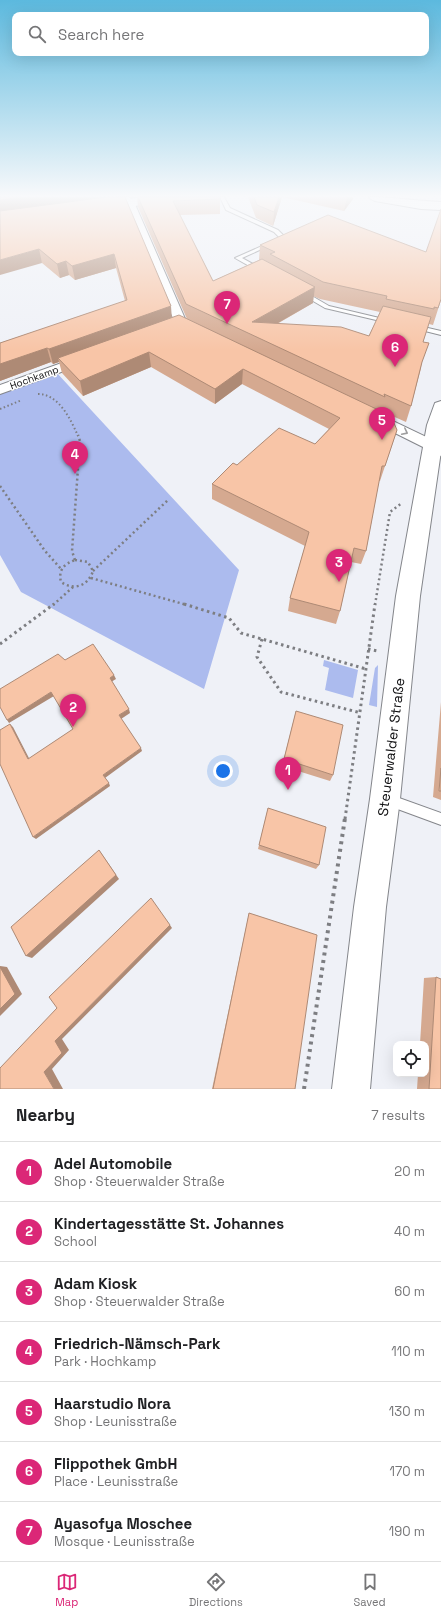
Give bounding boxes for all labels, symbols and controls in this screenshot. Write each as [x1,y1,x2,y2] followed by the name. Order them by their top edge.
[12,12,429,56] search box
[26,23,48,45] icon: search
[58,25,144,44] text: Search here
[214,291,240,324] pin: 7
[382,334,408,367] pin: 6
[8,363,60,392] street label: Hochkamp
[369,407,395,440] pin: 5
[401,427,408,435] one-way arrow
[62,441,88,474] pin: 4
[326,549,352,582] pin: 3
[374,677,408,817] street label: Steuerwalder Straße
[60,694,86,727] pin: 2
[275,757,301,790] pin: 1
[213,761,233,781] your location
[393,1041,429,1077] map controls
[393,1041,429,1077] button: locate
[16,1104,75,1126] text: Nearby
[371,1107,425,1124] text: 7 results
[54,1154,172,1173] text: Adel Automobile
[26,1163,32,1180] text: 1
[394,1163,425,1180] text: 20 m
[54,1173,225,1190] text: Shop · Steuerwalder Straße
[54,1214,284,1233] text: Kindertagesstätte St. Johannes
[25,1223,33,1240] text: 2
[394,1223,425,1240] text: 40 m
[54,1233,97,1250] text: School
[54,1274,137,1293] text: Adam Kiosk
[25,1283,33,1300] text: 3
[394,1283,425,1300] text: 60 m
[54,1293,225,1310] text: Shop · Steuerwalder Straße
[54,1334,221,1353] text: Friedrich-Nämsch-Park
[25,1343,33,1360] text: 4
[391,1343,425,1360] text: 110 m
[54,1353,156,1370] text: Park · Hochkamp
[54,1394,171,1413] text: Haarstudio Nora
[25,1403,33,1420] text: 5
[389,1403,425,1420] text: 130 m
[54,1413,177,1430] text: Shop · Leunisstraße
[54,1454,177,1473] text: Flippothek GmbH
[25,1463,33,1480] text: 6
[389,1463,425,1480] text: 170 m
[54,1473,178,1490] text: Place · Leunisstraße
[54,1514,192,1533] text: Ayasofya Moschee
[25,1523,33,1540] text: 7
[389,1523,425,1540] text: 190 m
[54,1533,195,1550] text: Mosque · Leunisstraße
[55,1571,78,1609] tab: Map
[189,1571,243,1609] tab: Directions
[354,1571,386,1609] tab: Saved

